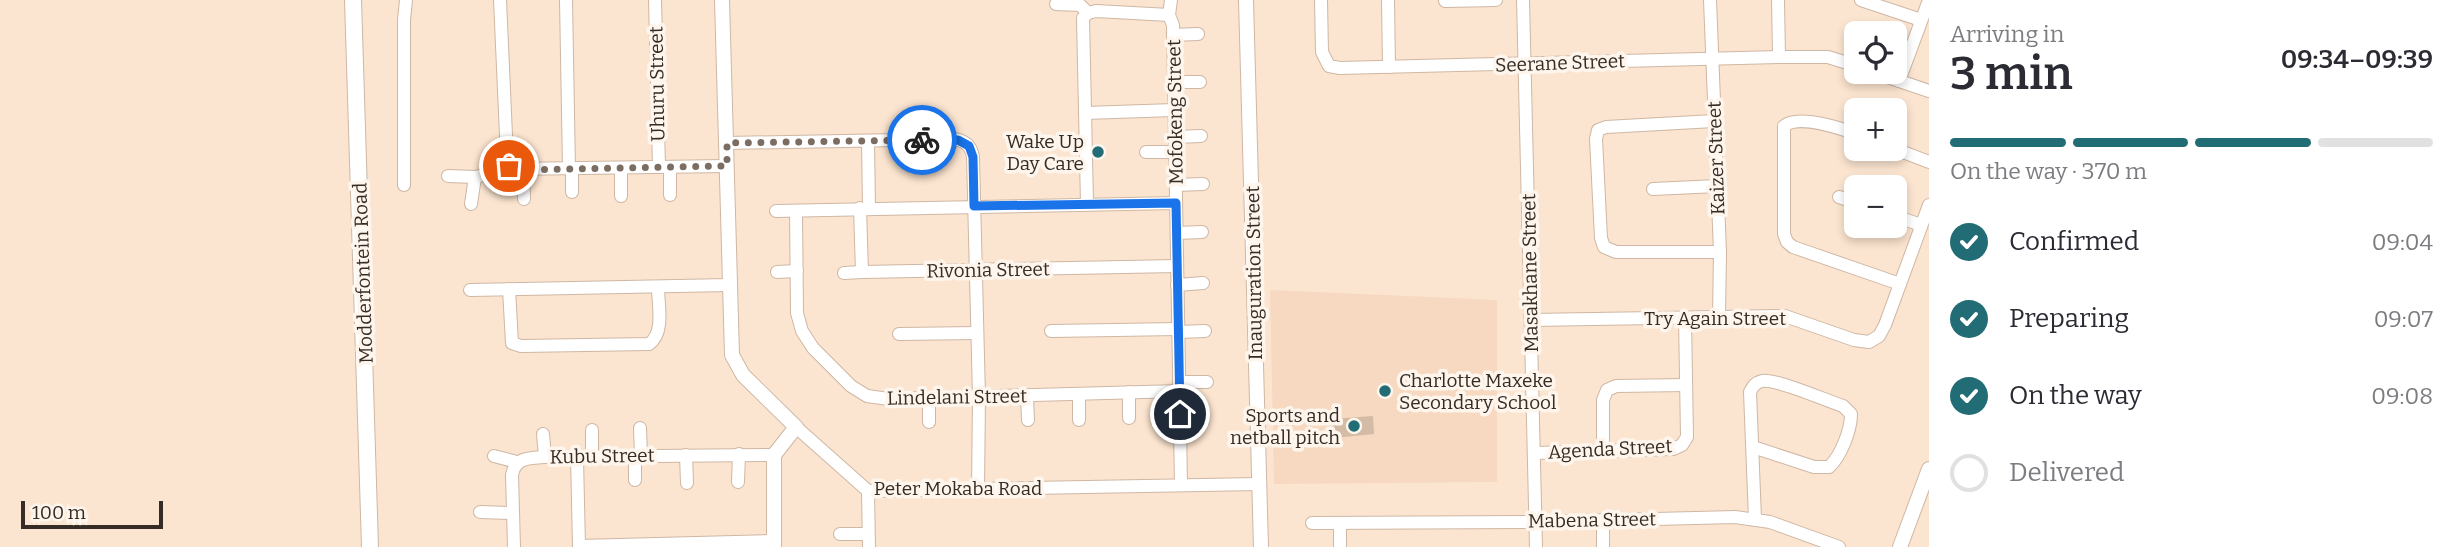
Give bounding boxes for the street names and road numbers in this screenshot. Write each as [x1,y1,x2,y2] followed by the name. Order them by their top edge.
[644,26,670,142] street label: Uhuru Street
[1162,39,1188,185] street label: Mofokeng Street
[1495,49,1625,77] street label: Seerane Street
[1703,100,1729,215] street label: Kaizer Street
[348,182,378,364] street label: Modderfontein Road
[1241,185,1267,360] street label: Inauguration Street
[1517,193,1543,353] street label: Masakhane Street
[926,257,1050,283] street label: Rivonia Street
[1644,307,1786,330] street label: Try Again Street
[887,384,1027,410] street label: Lindelani Street
[1547,434,1673,464] street label: Agenda Street
[549,444,655,468] street label: Kubu Street
[874,477,1042,500] street label: Peter Mokaba Road
[1528,507,1656,533] street label: Mabena Street

